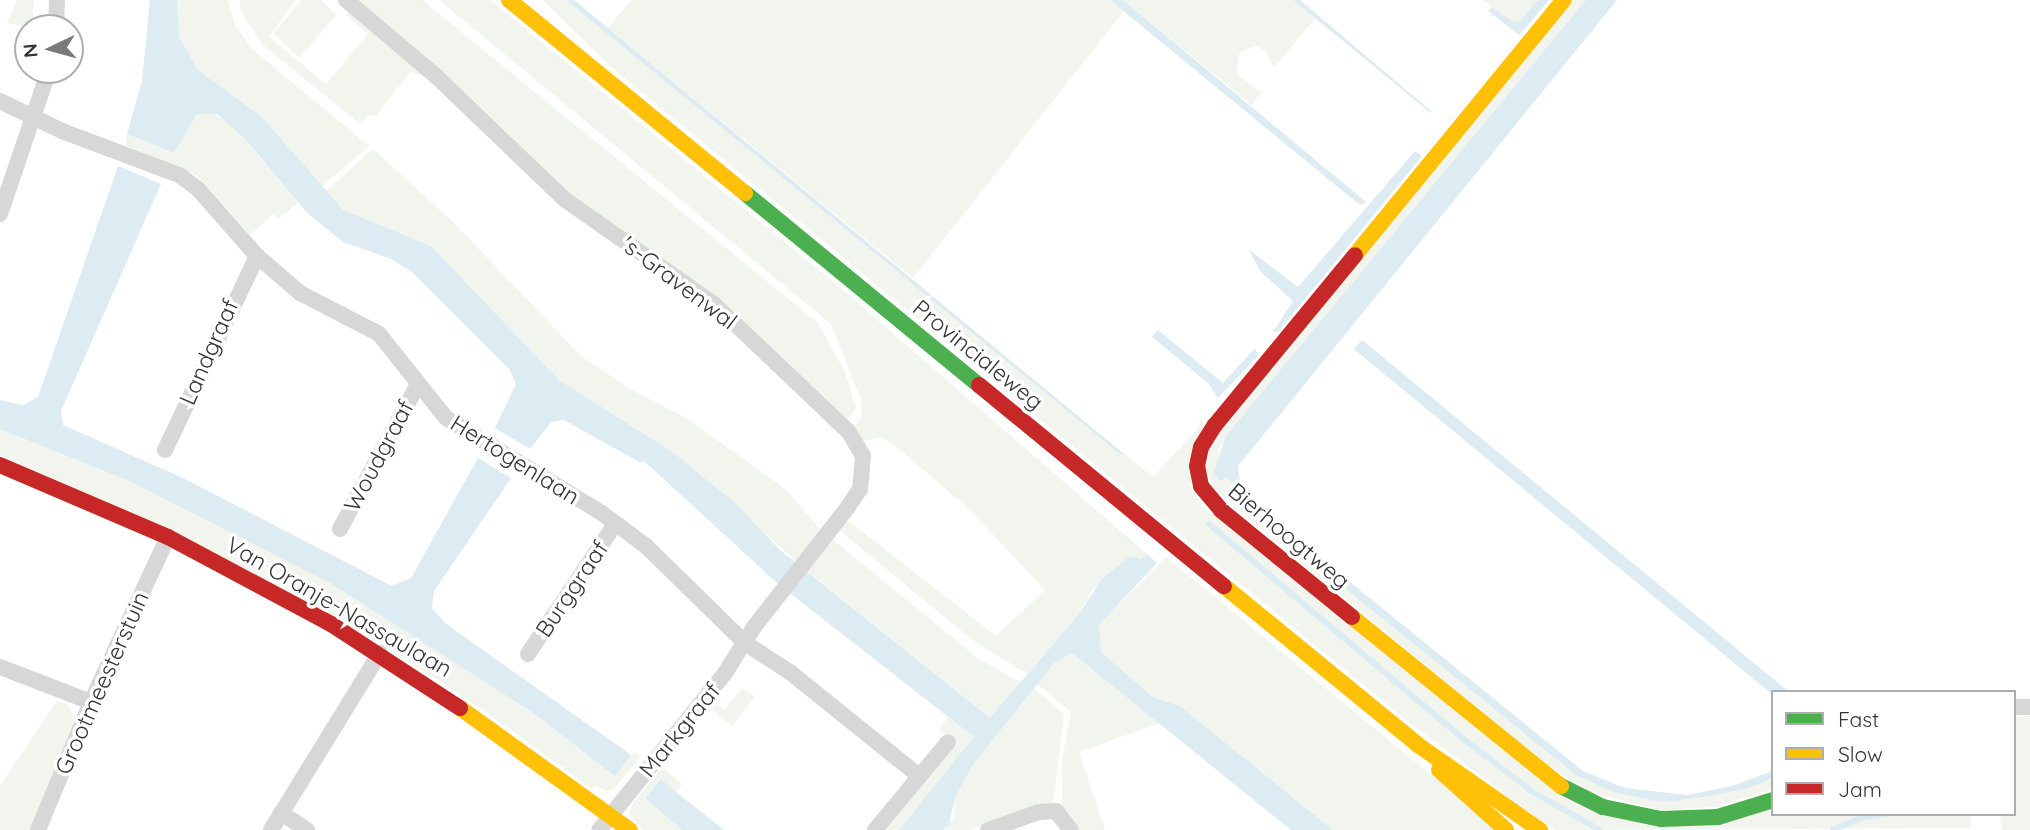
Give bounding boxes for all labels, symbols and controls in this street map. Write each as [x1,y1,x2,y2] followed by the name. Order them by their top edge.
[14,14,84,84] north arrow
[18,43,43,59] text: N
[616,231,742,335] street label: 's-Gravenwal
[907,294,1049,416] street label: Provincialeweg
[173,295,245,409] street label: Landgraaf
[338,396,420,516] street label: Woudgraaf
[445,409,585,511] street label: Hertogenlaan
[1223,477,1355,595] street label: Bierhoogtweg
[221,531,457,683] street label: Van Oranje-Nassaulaan
[530,536,614,642] street label: Burggraaf
[49,587,155,779] street label: Grootmeesterstuin
[634,677,726,783] street label: Markgraaf
[1771,690,2016,816] legend
[1838,706,1879,732] text: Fast
[1838,741,1883,767] text: Slow
[1838,776,1882,802] text: Jam

